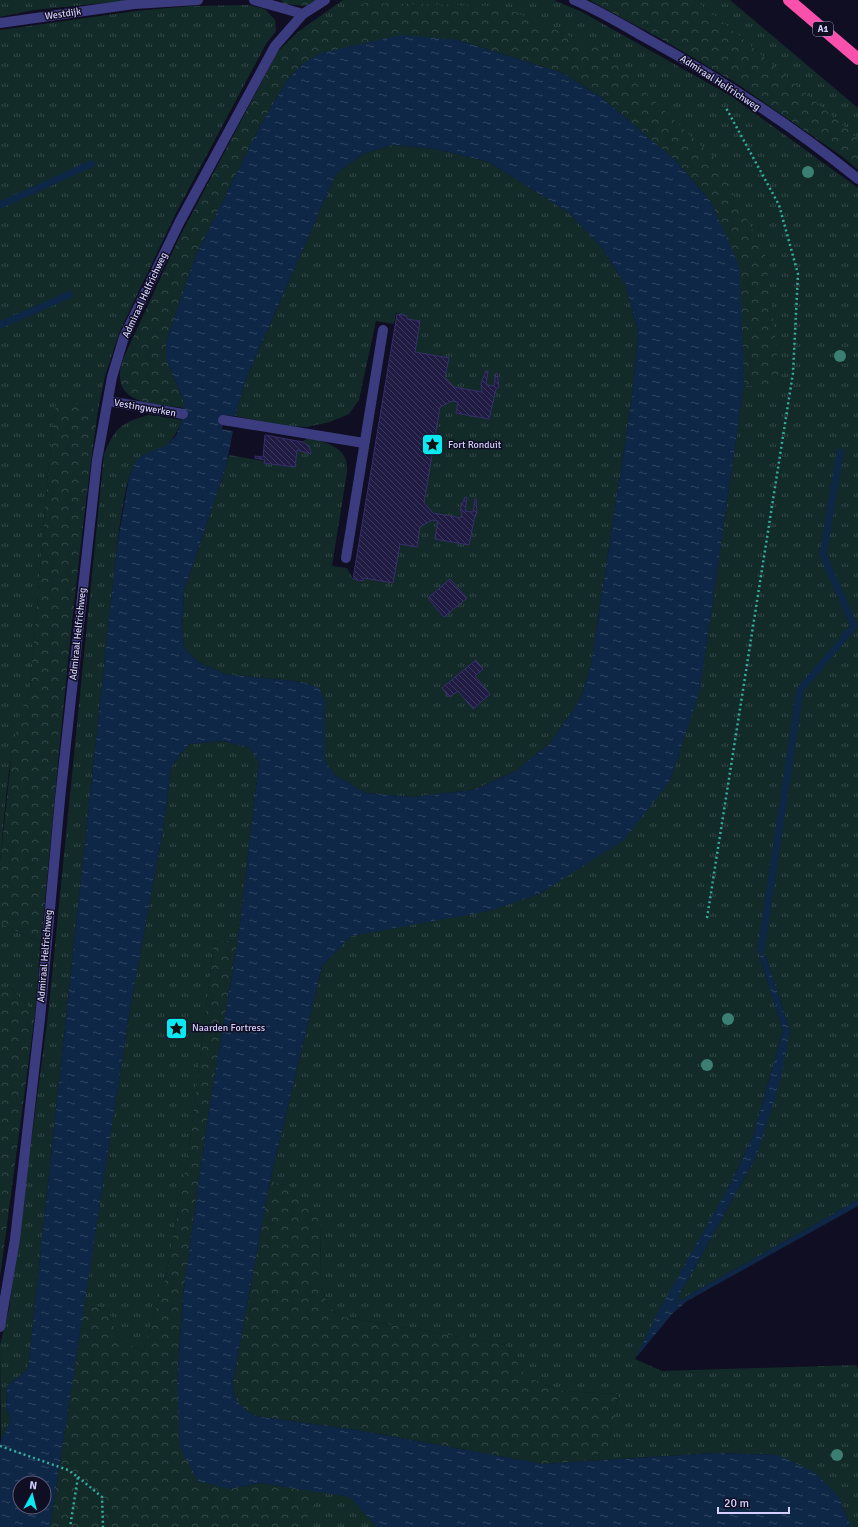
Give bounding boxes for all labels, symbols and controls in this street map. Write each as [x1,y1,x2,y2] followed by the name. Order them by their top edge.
[44,6,82,22] street label: Westdijk
[813,22,833,36] road number: A1
[678,53,762,113] street label: Admiraal Helfrichweg
[120,250,170,340] street label: Admiraal Helfrichweg
[113,397,177,419] street label: Vestingwerken
[419,432,445,458] place icon: Fort Ronduit
[448,439,502,451] place label: Fort Ronduit
[67,587,89,681] street label: Admiraal Helfrichweg
[35,909,55,1003] street label: Admiraal Helfrichweg
[163,1015,189,1041] place icon: Naarden Fortress
[192,1022,266,1034] place label: Naarden Fortress
[12,1475,52,1515] north arrow
[29,1479,38,1492] text: N
[718,1489,789,1515] scale bar
[724,1496,749,1511] text: 20 m

